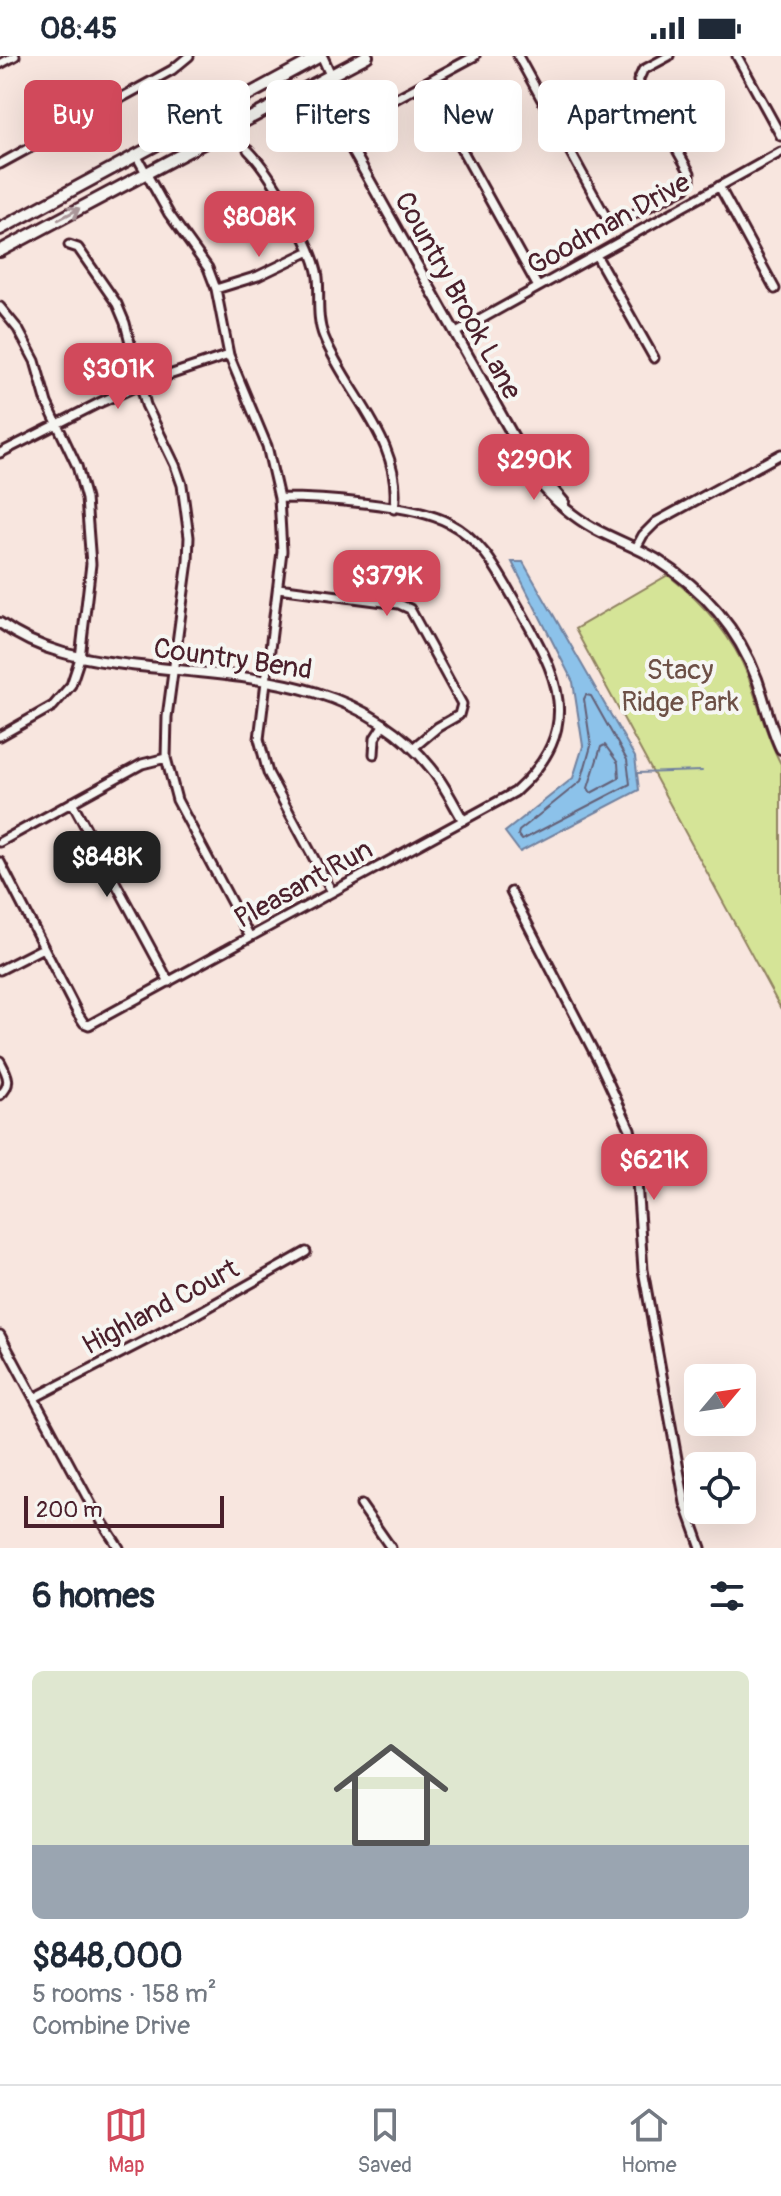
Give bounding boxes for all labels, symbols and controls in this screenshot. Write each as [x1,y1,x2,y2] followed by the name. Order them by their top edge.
[40,10,117,47] text: 08:45
[24,80,122,152] chip: Buy
[138,80,250,152] chip: Rent
[266,80,398,152] chip: Filters
[414,80,522,152] chip: New
[538,80,725,152] chip: Apartment
[521,165,697,284] street label: Goodman Drive
[386,186,529,406] street label: Country Brook Lane
[203,191,315,259] pin: $808K
[222,201,296,233] text: $808K
[56,206,80,221] one-way arrow
[62,343,174,411] pin: $301K
[82,353,154,385] text: $301K
[478,434,590,502] pin: $290K
[496,444,572,476] text: $290K
[331,550,443,618] pin: $379K
[351,560,423,592] text: $379K
[151,631,314,688] street label: Country Bend
[621,653,739,720] park label: Stacy Ridge Park
[51,831,163,899] pin: $848K
[228,832,379,937] street label: Pleasant Run
[71,841,143,873] text: $848K
[598,1134,710,1202] pin: $621K
[619,1144,689,1176] text: $621K
[76,1251,246,1363] street label: Highland Court
[684,1364,756,1436] north arrow
[684,1364,756,1524] map controls
[684,1452,756,1524] button: locate
[24,1492,224,1528] scale bar
[36,1496,103,1524] text: 200 m
[705,1574,749,1618] icon: filters
[32,1575,155,1618] text: 6 homes
[319,1723,463,1867] icon: home
[32,1935,183,1978] text: $848,000
[32,1978,217,2010] text: 5 rooms · 158 m²
[32,2010,190,2042] text: Combine Drive
[104,2103,148,2179] tab: Map
[357,2103,412,2179] tab: Saved
[621,2103,676,2179] tab: Home

